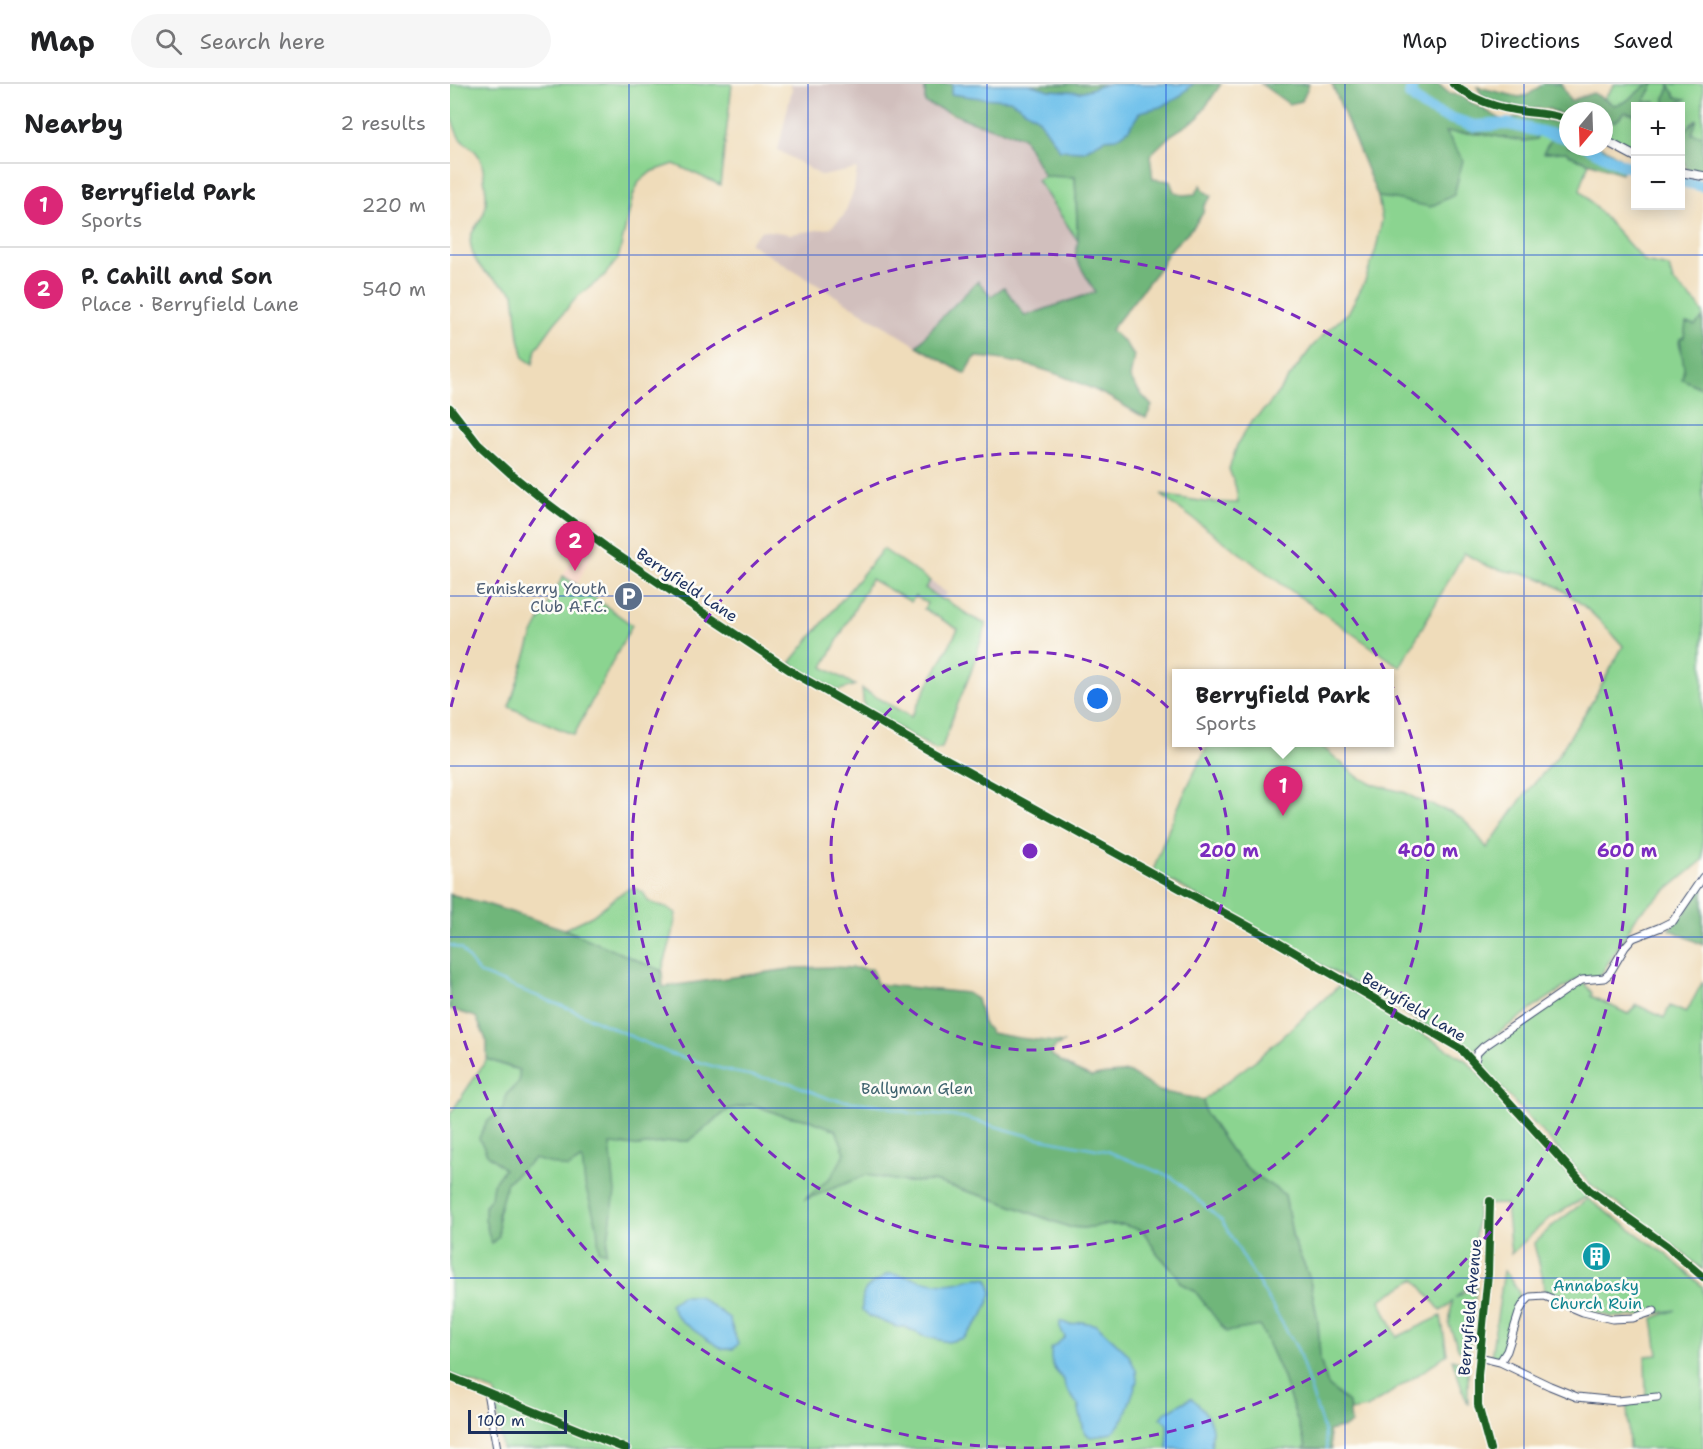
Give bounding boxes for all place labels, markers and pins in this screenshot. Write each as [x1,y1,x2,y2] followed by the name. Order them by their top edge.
[556,522,594,571] pin: 2
[476,578,607,617] place label: Enniskerry Youth Club A.F.C.
[612,581,644,613] parking icon: Enniskerry Youth Club A.F.C.
[1264,766,1302,816] pin: 1
[1020,841,1040,861] centre of rings
[1580,1241,1612,1273] building icon: Annabasky Church Ruin
[1550,1275,1642,1314] place label: Annabasky Church Ruin

